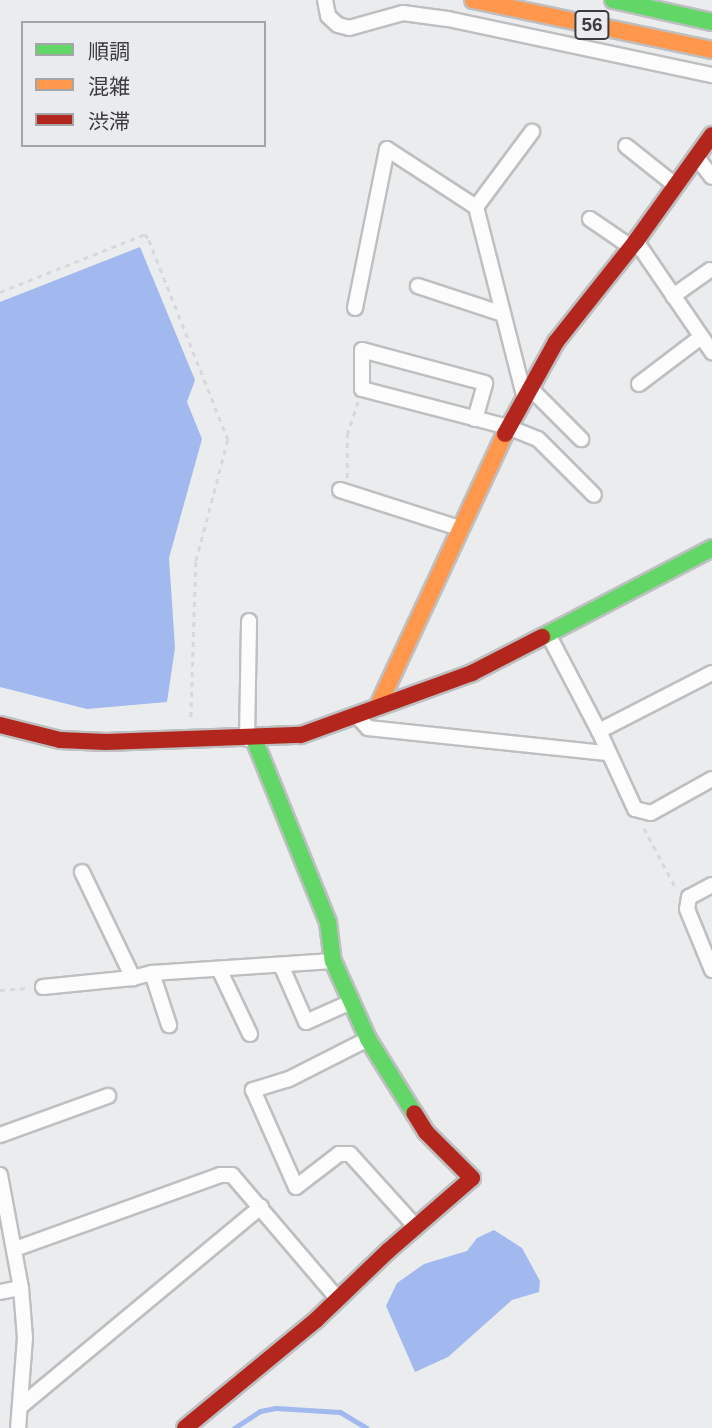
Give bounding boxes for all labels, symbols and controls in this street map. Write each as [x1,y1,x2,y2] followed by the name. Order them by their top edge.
[573,10,611,41] road number: 56
[21,21,266,147] legend
[88,40,130,63] text: 順調
[88,75,130,98] text: 混雑
[88,110,130,133] text: 渋滞

